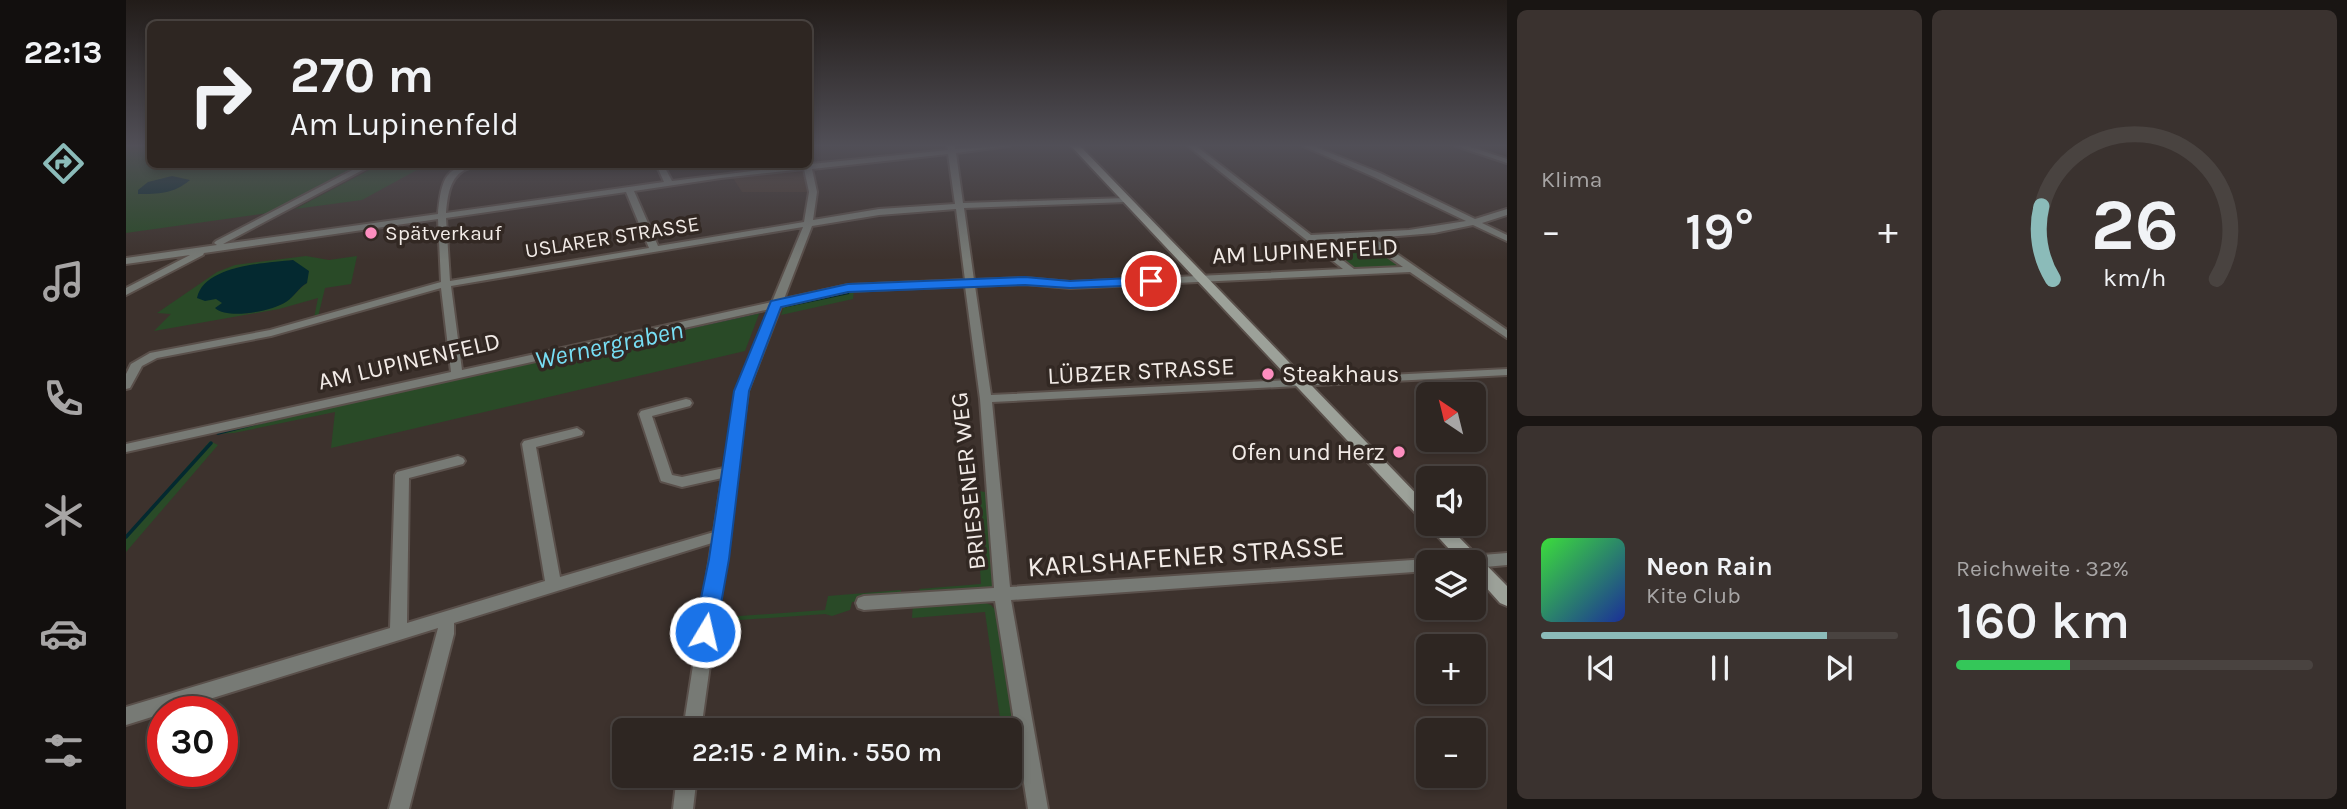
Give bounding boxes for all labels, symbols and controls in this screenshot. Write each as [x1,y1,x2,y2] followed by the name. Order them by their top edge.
[24,34,102,71] text: 22:13
[290,47,434,104] text: 270 m
[175,49,266,140] icon: right
[290,106,519,143] text: Am Lupinenfeld
[39,139,88,188] icon: directions
[1541,166,1602,193] text: Klima
[2090,182,2179,267] text: 26
[1685,201,1754,262] text: 19°
[1541,209,1561,254] text: −
[1878,209,1898,254] text: +
[523,211,701,263] street label: USLARER STRASSE
[385,221,502,245] place label: Spätverkauf
[363,225,379,241] marker: Spätverkauf
[1211,232,1399,270] street label: AM LUPINENFELD
[1121,251,1181,311] pin
[39,257,88,306] icon: music
[1132,262,1170,300] icon: arrive
[2103,263,2166,292] text: km/h
[532,314,686,376] water label: Wernergraben
[315,326,503,396] street label: AM LUPINENFELD
[1047,352,1235,390] street label: LÜBZER STRASSE
[1282,360,1399,388] place label: Steakhaus
[1260,366,1276,382] marker: Steakhaus
[39,374,88,423] icon: phone
[1416,382,1486,452] north arrow
[1416,382,1486,788] map controls
[945,391,991,571] street label: BRIESENER WEG
[1231,438,1385,466] place label: Ofen und Herz
[1391,444,1407,460] marker: Ofen und Herz
[1416,466,1486,536] button: sound
[39,491,88,540] icon: climate
[1026,528,1346,584] street label: KARLSHAFENER STRASSE
[1416,550,1486,620] button: layers
[1646,551,1773,582] text: Neon Rain
[1956,555,2129,582] text: Reichweite · 32%
[1646,582,1741,609] text: Kite Club
[1956,590,2130,651] text: 160 km
[668,595,742,669] position arrow
[39,609,88,658] icon: car
[1416,634,1486,704] button: +
[1582,649,1620,687] icon: previous
[1701,649,1739,687] icon: pause
[1820,649,1858,687] icon: next
[147,696,238,787] speed limit sign: 30
[1416,718,1486,788] button: −
[39,726,88,775] icon: filters
[692,737,942,768] text: 22:15 · 2 Min. · 550 m

